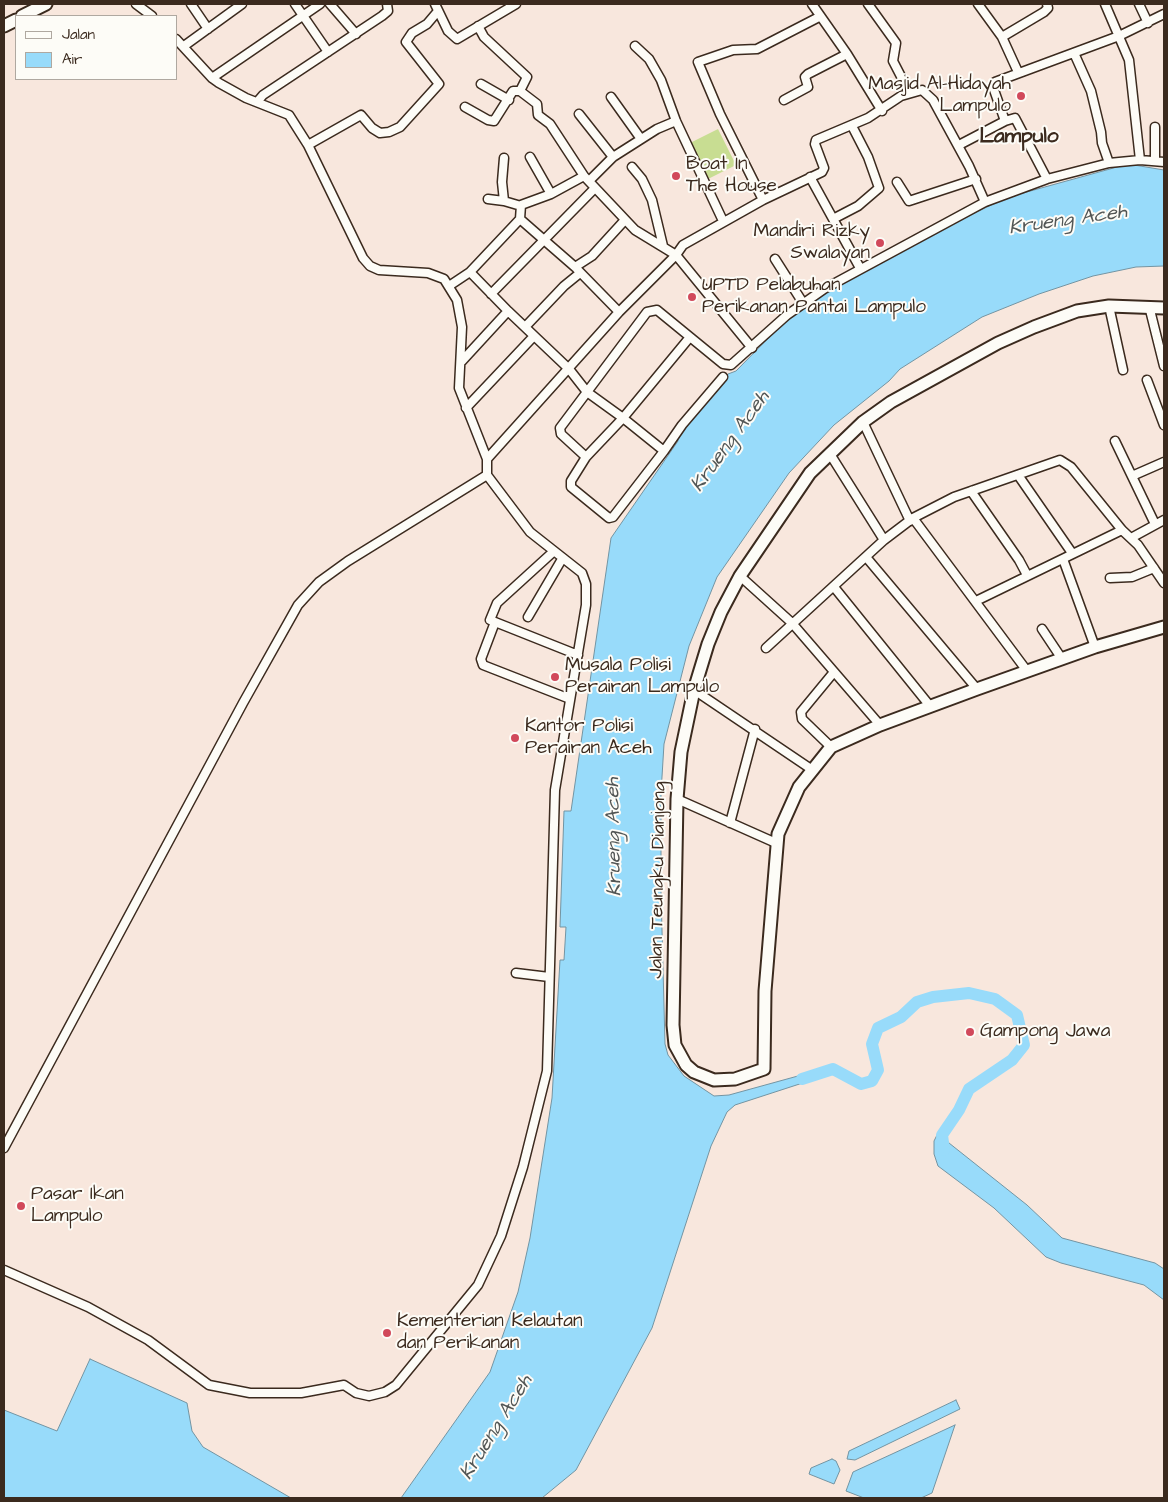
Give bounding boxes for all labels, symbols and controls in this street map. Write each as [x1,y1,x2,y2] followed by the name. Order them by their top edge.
[15,15,178,80] legend
[62,24,95,45] text: Jalan
[62,49,82,70] text: Air
[868,74,1011,118] place label: Masjid Al-Hidayah Lampulo
[1015,90,1027,102] marker: Masjid Al-Hidayah Lampulo
[979,125,1059,151] district label: Lampulo
[686,154,777,198] place label: Boat In The House
[670,170,682,182] marker: Boat In The House
[1008,201,1128,241] water label: Krueng Aceh
[754,221,870,265] place label: Mandiri Rizky Swalayan
[874,237,886,249] marker: Mandiri Rizky Swalayan
[702,275,926,319] place label: UPTD Pelabuhan Perikanan Pantai Lampulo
[686,291,698,303] marker: UPTD Pelabuhan Perikanan Pantai Lampulo
[686,387,776,497] water label: Krueng Aceh
[565,655,719,699] place label: Musala Polisi Perairan Lampulo
[549,671,561,683] marker: Musala Polisi Perairan Lampulo
[525,716,652,760] place label: Kantor Polisi Perairan Aceh
[509,732,521,744] marker: Kantor Polisi Perairan Aceh
[602,777,628,897] water label: Krueng Aceh
[646,781,672,979] street label: Jalan Teungku Dianjong
[980,1021,1111,1043] place label: Gampong Jawa
[964,1026,976,1038] marker: Gampong Jawa
[31,1184,124,1228] place label: Pasar Ikan Lampulo
[15,1200,27,1212] marker: Pasar Ikan Lampulo
[397,1311,582,1355] place label: Kementerian Kelautan dan Perikanan
[381,1327,393,1339] marker: Kementerian Kelautan dan Perikanan
[455,1371,539,1485] water label: Krueng Aceh

